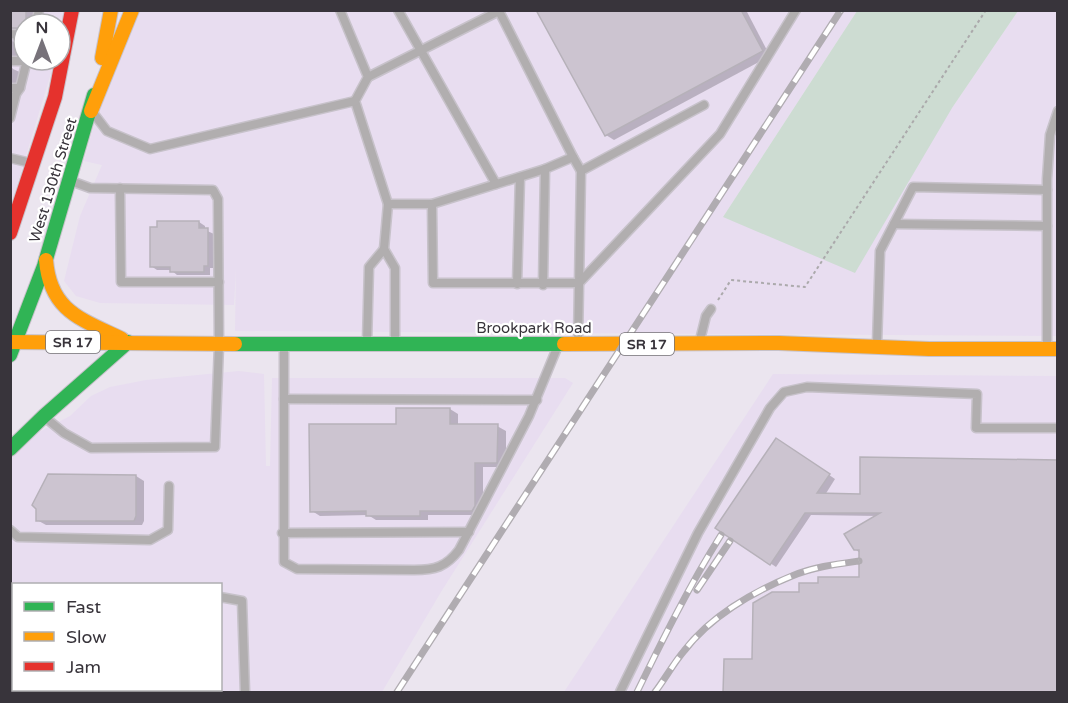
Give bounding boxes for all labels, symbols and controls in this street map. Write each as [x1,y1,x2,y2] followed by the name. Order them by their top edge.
[12,12,72,72] north arrow
[36,18,48,38] text: N
[25,115,81,245] street label: West 130th Street
[476,319,592,337] street label: Brookpark Road
[46,331,100,353] road number: SR 17
[620,333,674,355] road number: SR 17
[12,583,222,691] legend
[66,596,101,618] text: Fast
[66,626,107,648] text: Slow
[66,656,101,678] text: Jam

